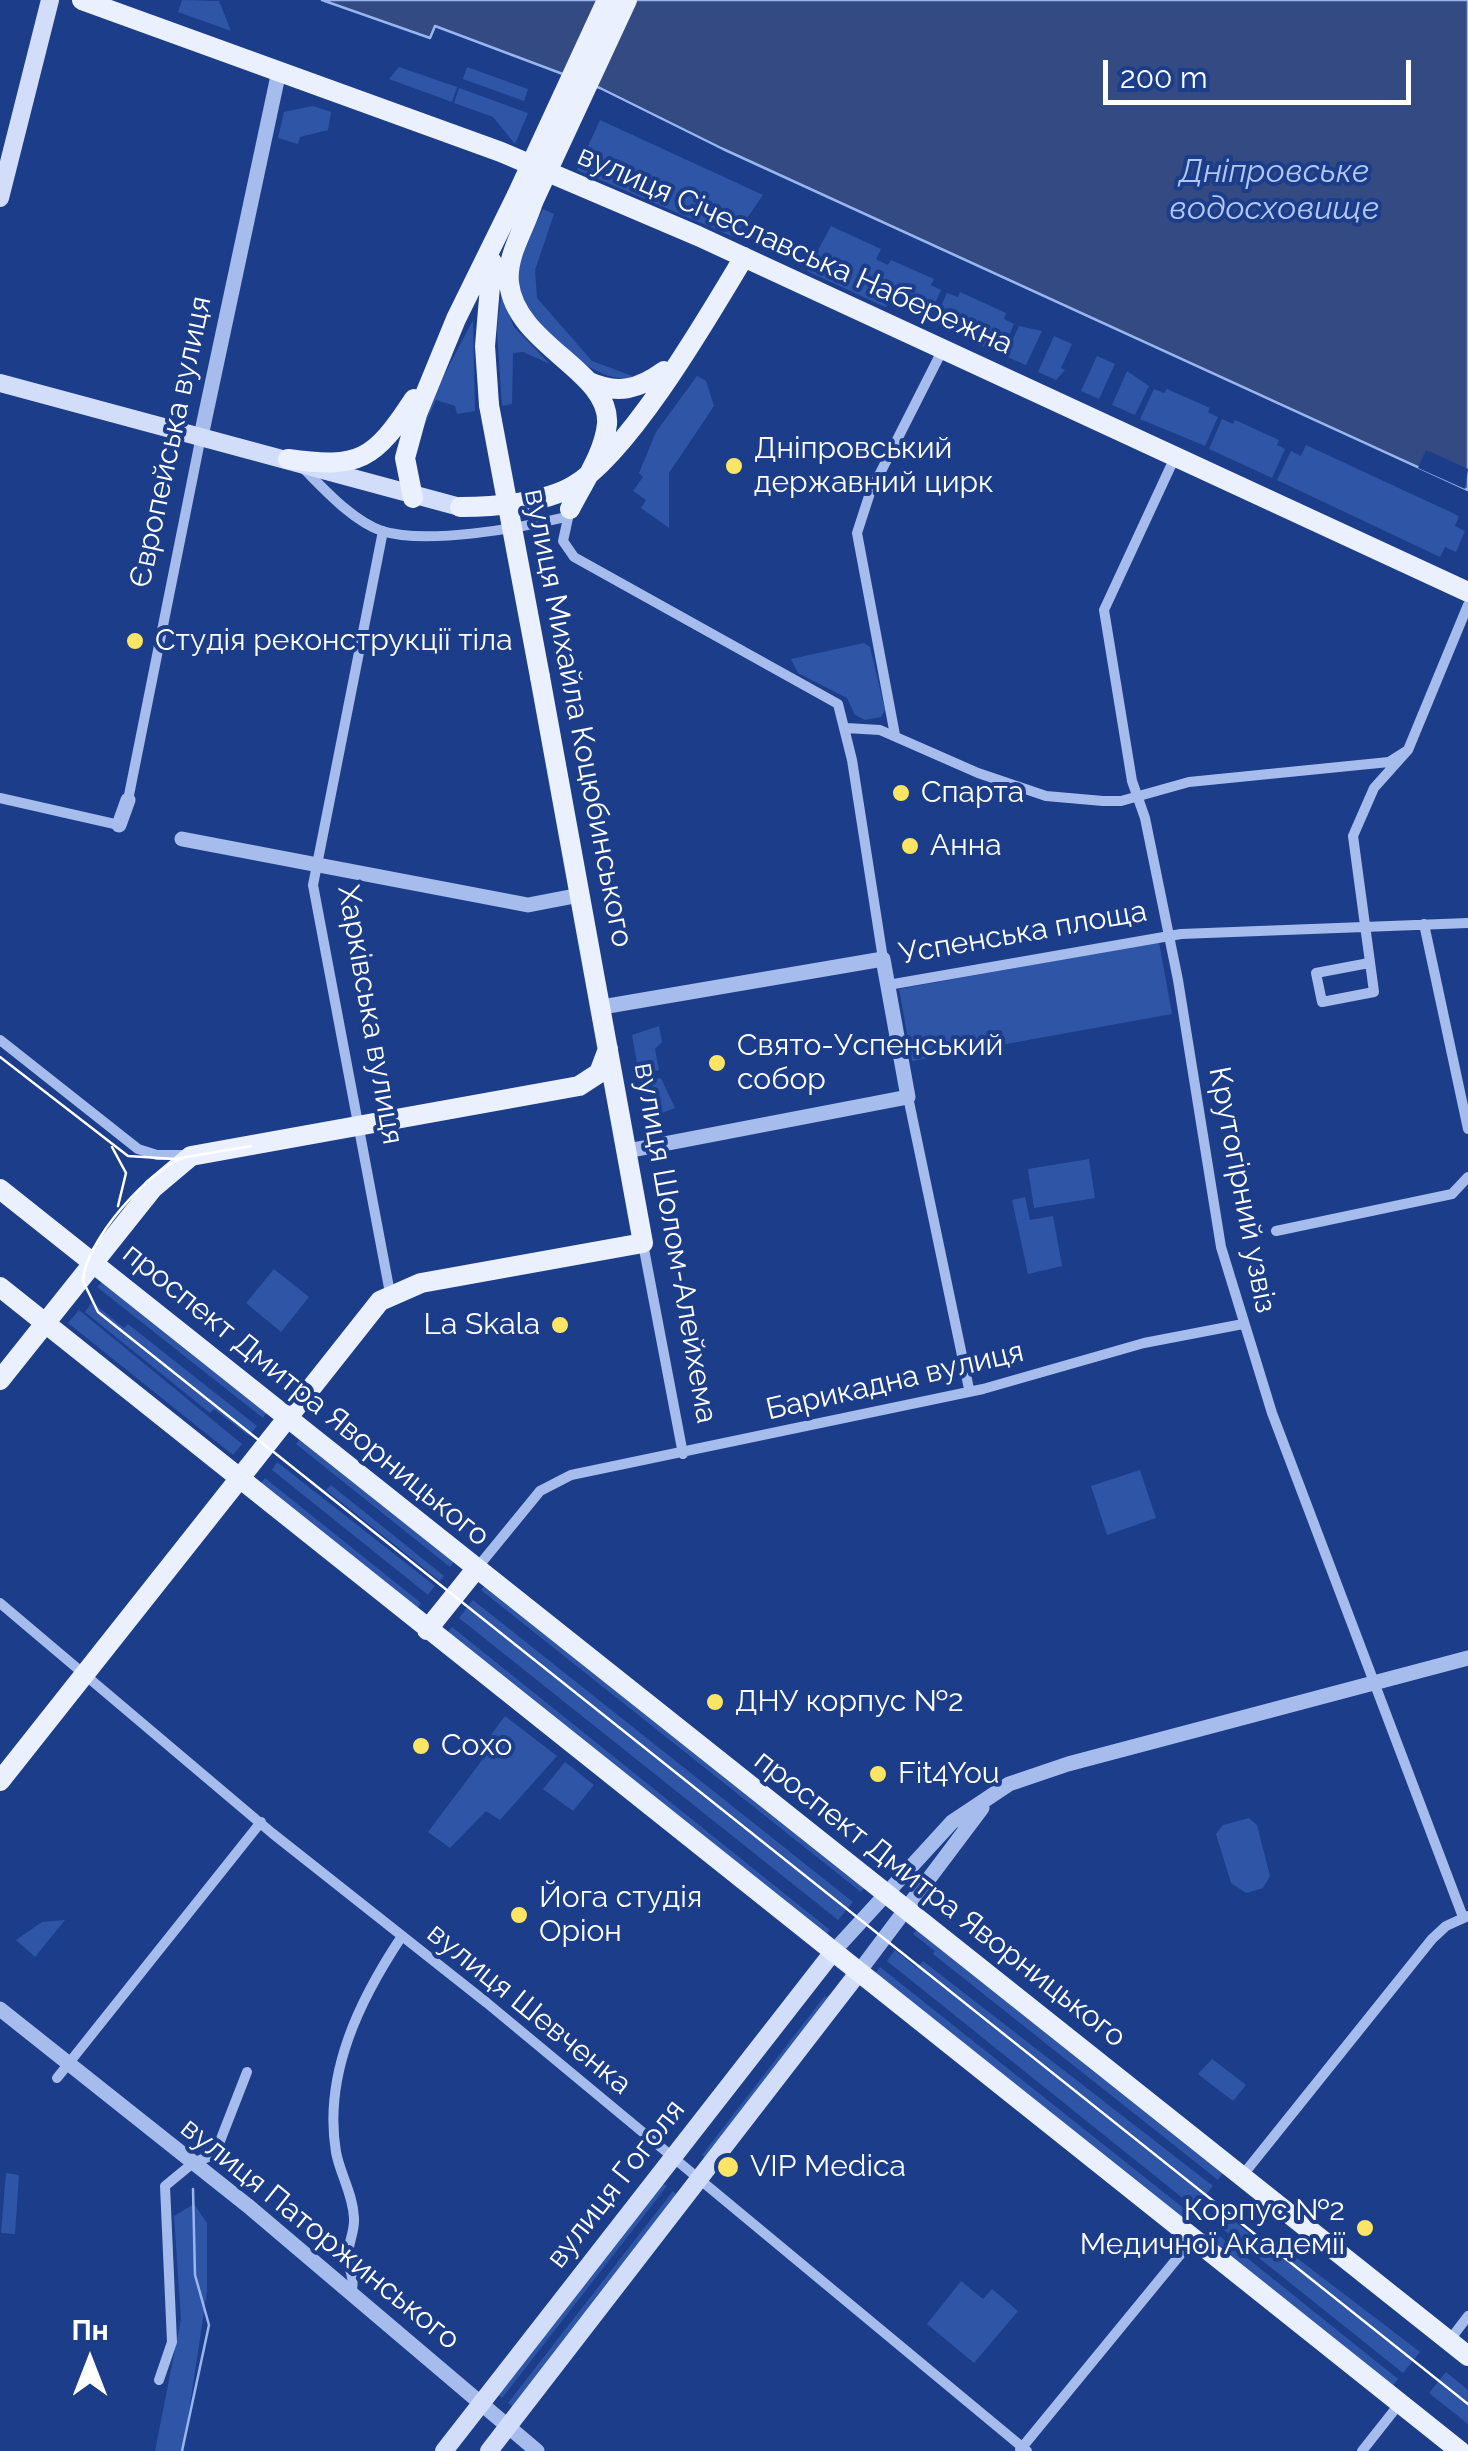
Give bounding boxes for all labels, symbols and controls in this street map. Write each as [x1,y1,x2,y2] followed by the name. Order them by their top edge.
[1108,40,1416,102] scale bar
[1120,60,1208,95] text: 200 m
[572,137,1018,363] street label: вулиця Січеславська Набережна
[1169,153,1379,228] water label: Дніпровське водосховище
[123,293,219,591] street label: Європейська вулиця
[754,431,994,502] place label: Дніпровський державний цирк
[723,455,745,477] marker: Дніпровський державний цирк
[516,486,640,950] street label: вулиця Михайла Коцюбинського
[155,623,513,659] place label: Студія реконструкції тіла
[124,630,146,652] marker: Студія реконструкції тіла
[921,775,1024,811] place label: Спарта
[890,782,912,804] marker: Спарта
[930,828,1002,864] place label: Анна
[899,835,921,857] marker: Анна
[329,883,411,1147] street label: Харківська вулиця
[896,894,1150,972] street label: Успенська площа
[737,1028,1003,1098] place label: Свято-Успенський собор
[706,1052,728,1074] marker: Свято-Успенський собор
[626,1060,724,1426] street label: вулиця Шолом-Алейхема
[1200,1064,1284,1316] street label: Крутогірний узвіз
[115,1236,497,1554] street label: проспект Дмитра Яворницького
[424,1307,540,1343] place label: La Skala
[549,1314,571,1336] marker: La Skala
[763,1334,1027,1428] street label: Барикадна вулиця
[735,1684,964,1720] place label: ДНУ корпус №2
[704,1691,726,1713] marker: ДНУ корпус №2
[441,1728,512,1764] place label: Сохо
[410,1735,432,1757] marker: Сохо
[747,1743,1133,2055] street label: проспект Дмитра Яворницького
[898,1756,1000,1792] place label: Fit4You
[867,1763,889,1785] marker: Fit4You
[539,1880,702,1950] place label: Йога студія Оріон
[508,1904,530,1926] marker: Йога студія Оріон
[420,1916,638,2102] street label: вулиця Шевченка
[539,2093,693,2275] street label: вулиця Гоголя
[173,2110,467,2358] street label: вулиця Паторжинського
[750,2149,906,2185] place label: VIP Medica
[715,2154,741,2180] marker: VIP Medica
[1080,2193,1345,2264] place label: Корпус №2 Медичної Академії
[1354,2217,1376,2239] marker: Корпус №2 Медичної Академії
[40,2311,140,2411] north arrow
[71,2314,109,2347] text: Пн

